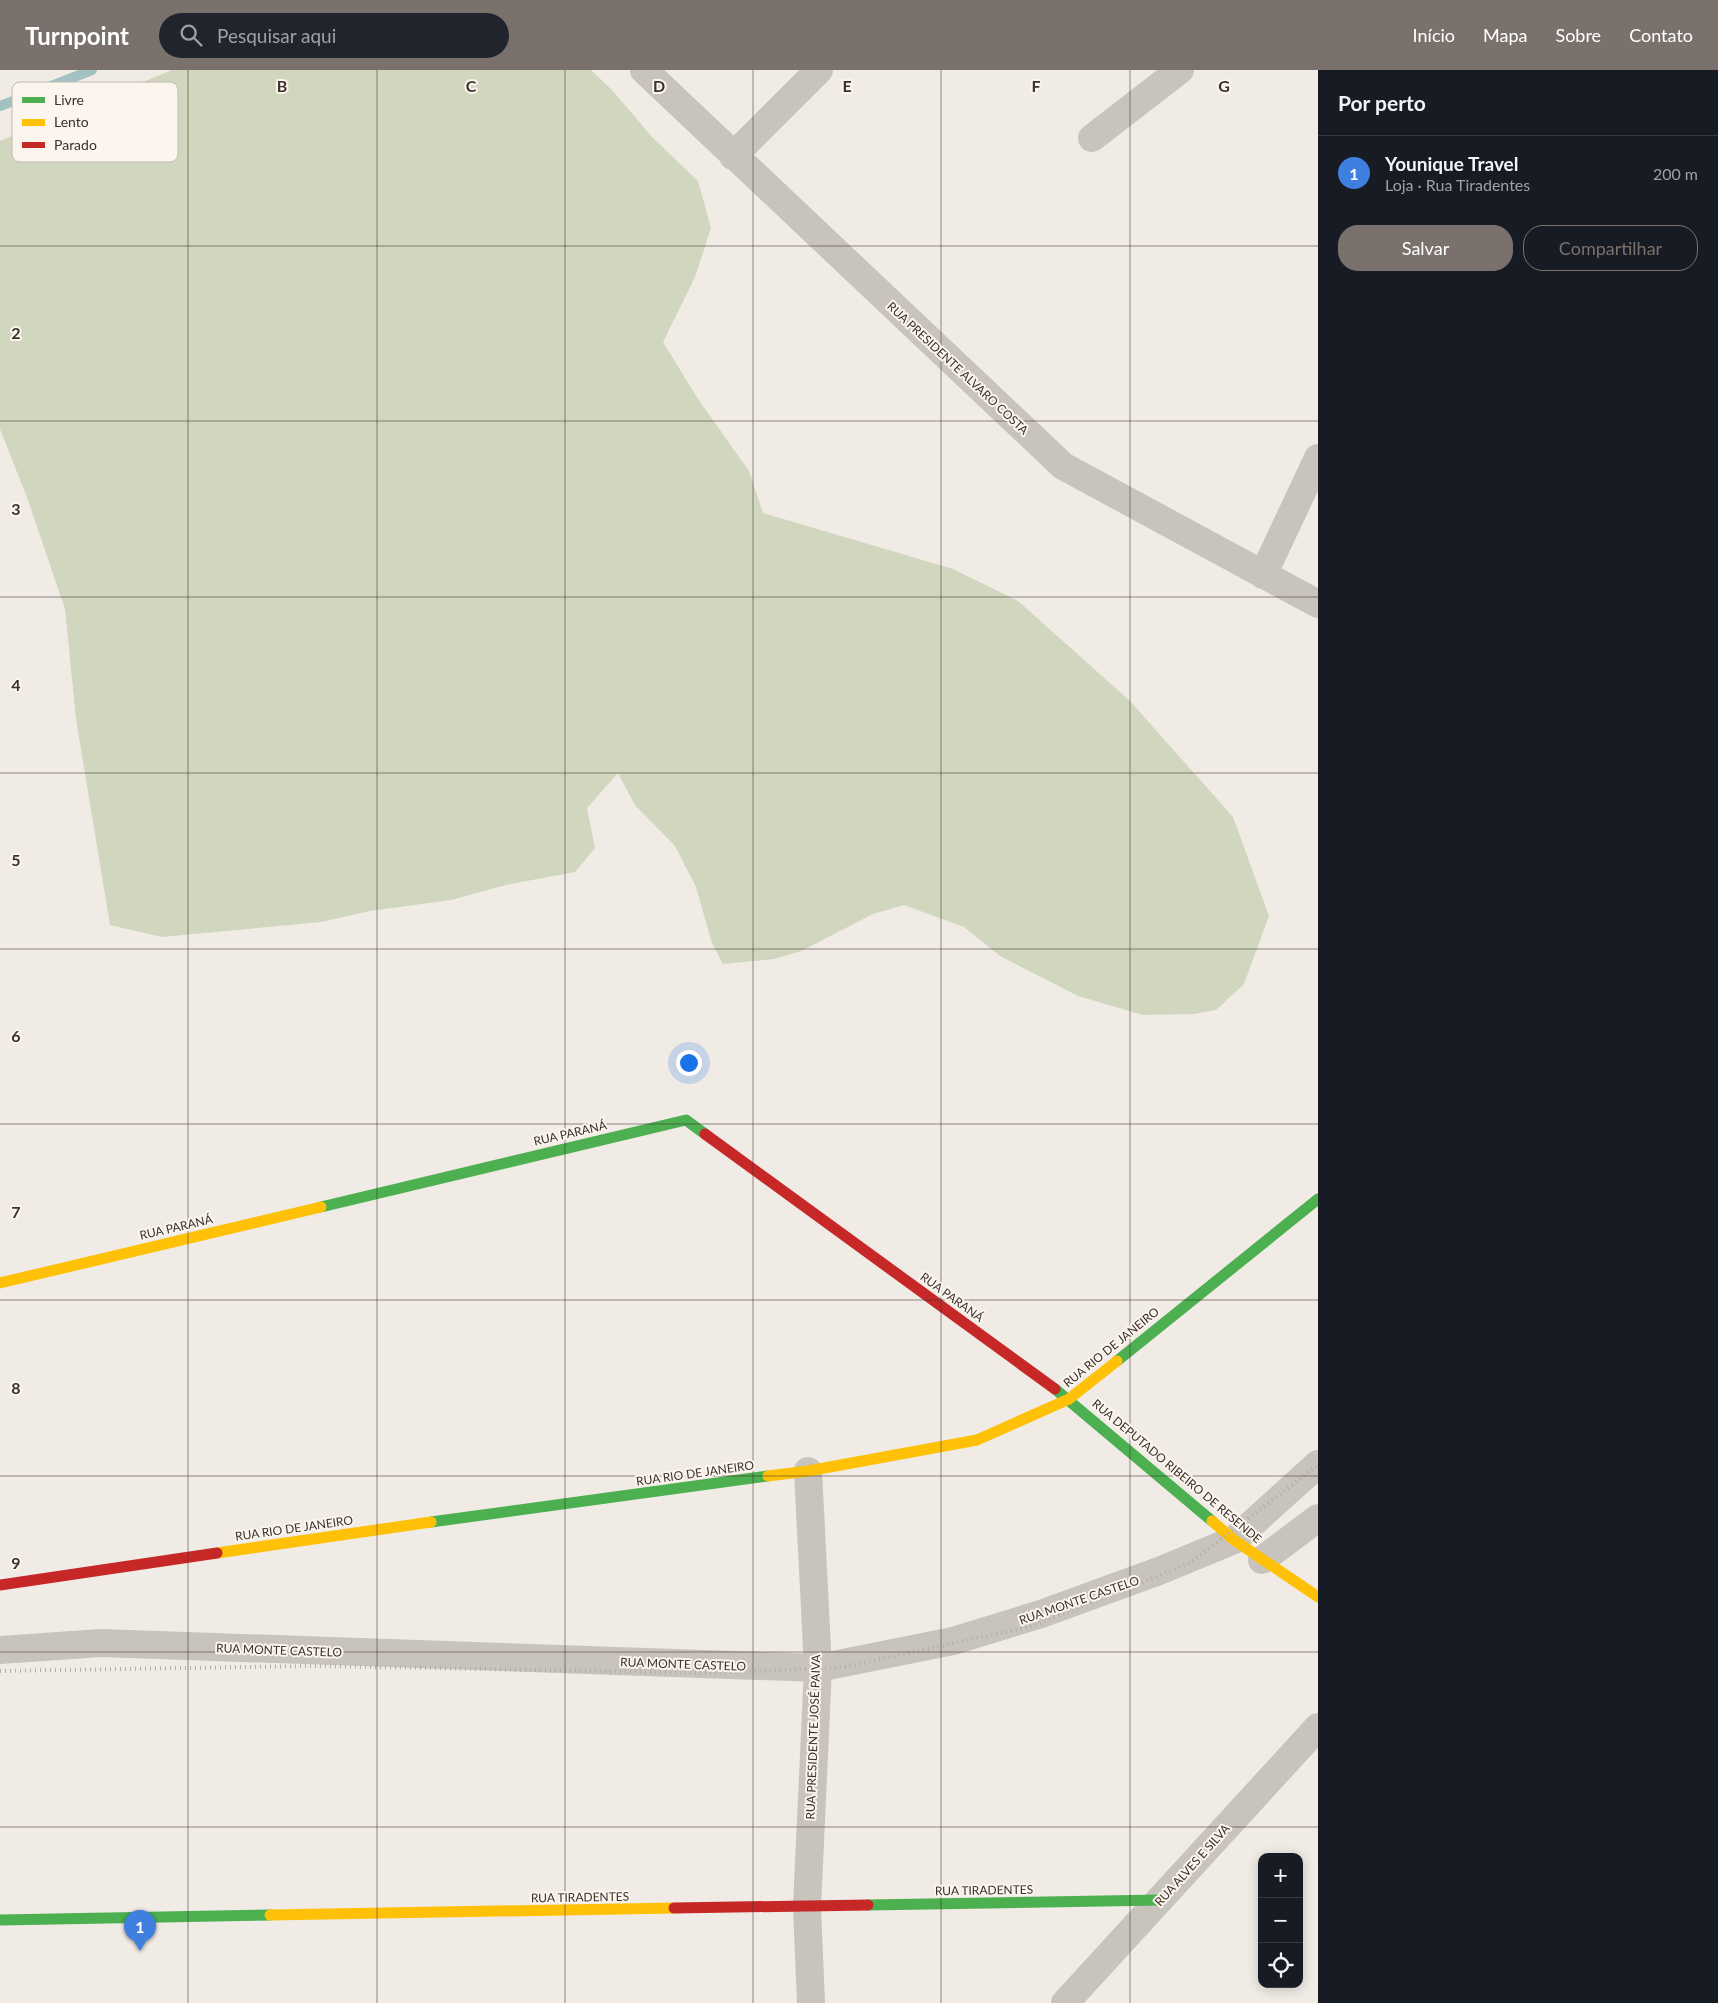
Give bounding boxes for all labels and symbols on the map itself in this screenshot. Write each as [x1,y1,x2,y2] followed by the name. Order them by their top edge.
[277,76,287,95] text: B
[466,76,477,95] text: C
[653,76,665,95] text: D
[842,76,852,95] text: E
[1031,76,1041,95] text: F
[1218,76,1230,95] text: G
[12,82,178,162] legend
[54,91,84,108] text: Livre
[54,113,89,130] text: Lento
[54,136,97,153] text: Parado
[884,299,1032,438] street label: RUA PRESIDENTE ALVARO COSTA
[11,323,21,342] text: 2
[11,499,21,518] text: 3
[11,675,21,694] text: 4
[11,850,21,869] text: 5
[11,1026,21,1045] text: 6
[676,1050,702,1076] your location
[532,1117,609,1149] street label: RUA PARANÁ
[11,1202,21,1221] text: 7
[138,1211,215,1243] street label: RUA PARANÁ
[917,1269,987,1325] street label: RUA PARANÁ
[1060,1304,1162,1390] street label: RUA RIO DE JANEIRO
[11,1378,21,1397] text: 8
[1089,1396,1265,1546] street label: RUA DEPUTADO RIBEIRO DE RESENDE
[635,1457,755,1489] street label: RUA RIO DE JANEIRO
[234,1512,354,1544] street label: RUA RIO DE JANEIRO
[11,1553,21,1572] text: 9
[1017,1572,1141,1628] street label: RUA MONTE CASTELO
[216,1640,343,1660] street label: RUA MONTE CASTELO
[803,1653,823,1820] street label: RUA PRESIDENTE JOSÉ PAIVA
[620,1654,747,1674] street label: RUA MONTE CASTELO
[1151,1820,1233,1909] street label: RUA ALVES E SILVA
[935,1882,1033,1898] street label: RUA TIRADENTES
[531,1889,629,1905] street label: RUA TIRADENTES
[124,1910,156,1951] pin: 1

